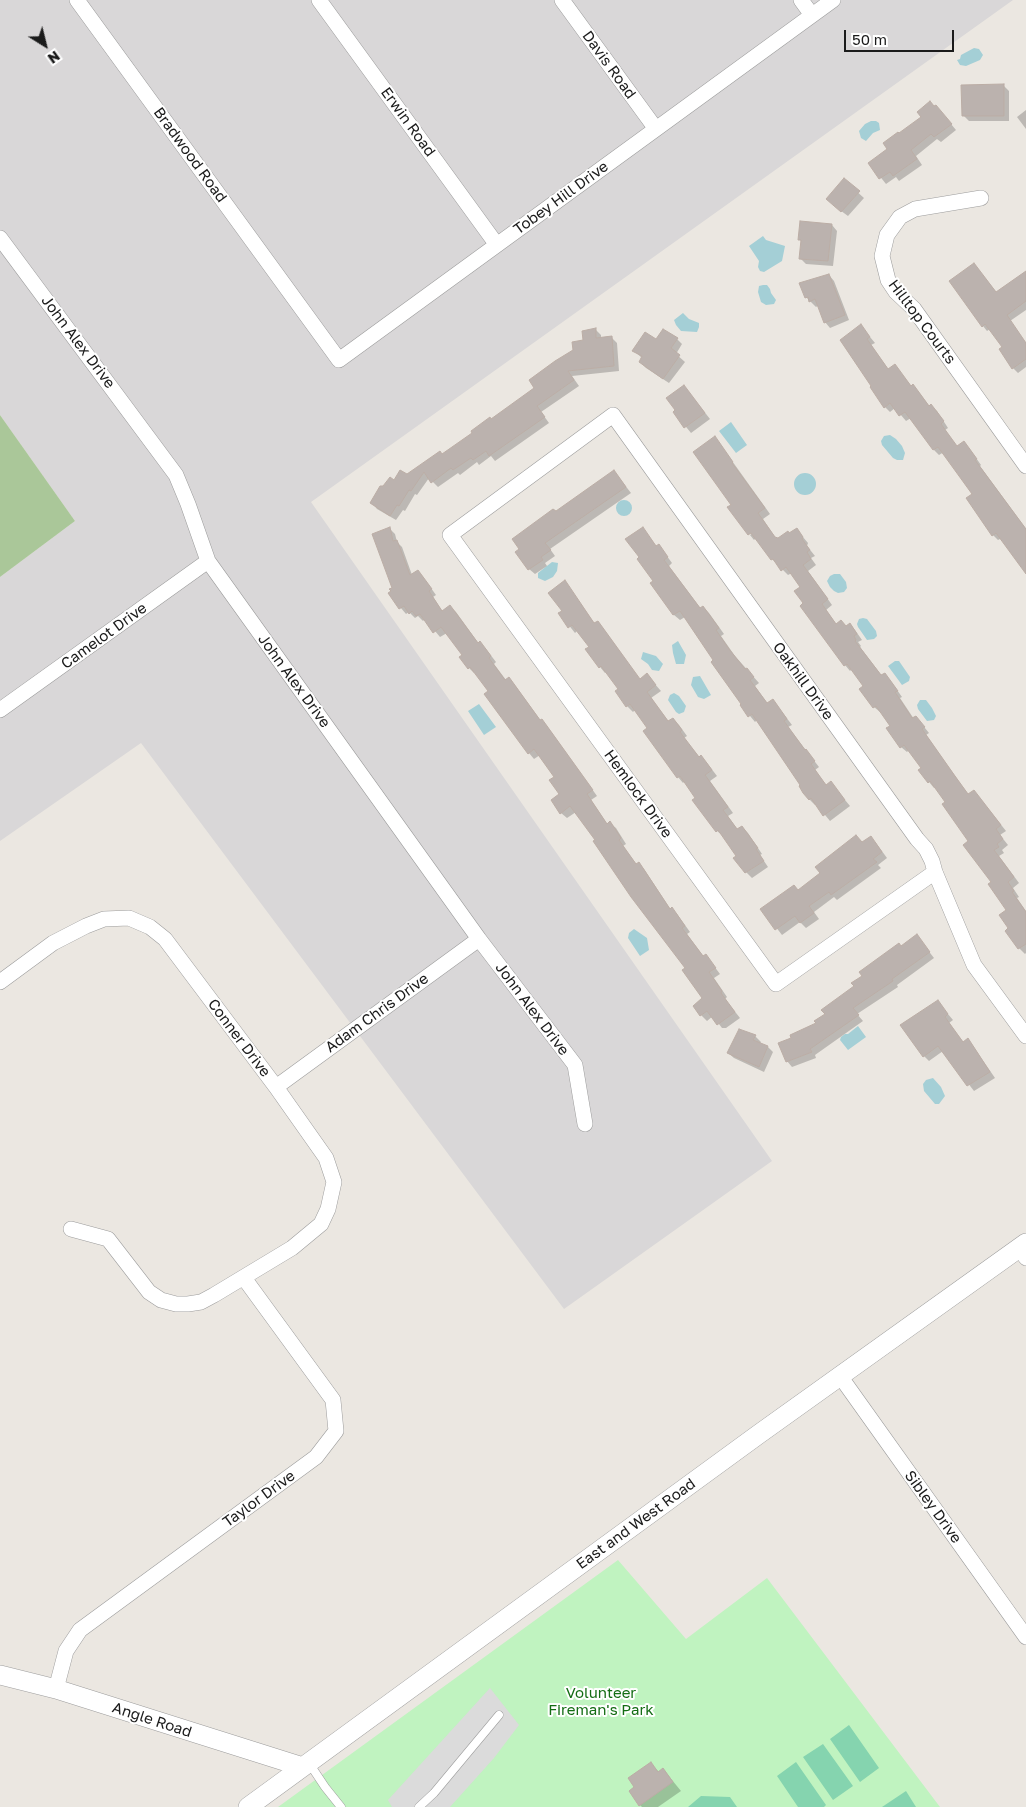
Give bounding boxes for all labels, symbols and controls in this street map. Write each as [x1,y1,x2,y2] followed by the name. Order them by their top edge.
[20,20,70,70] north arrow
[846,20,956,52] scale bar
[578,28,640,102] street label: Davis Road
[852,30,887,48] text: 50 m
[45,48,63,68] text: N
[377,84,439,160] street label: Erwin Road
[149,104,231,206] street label: Bradwood Road
[510,158,612,238] street label: Tobey Hill Drive
[884,276,960,368] street label: Hilltop Courts
[37,292,119,392] street label: John Alex Drive
[58,599,150,673] street label: Camelot Drive
[254,631,334,731] street label: John Alex Drive
[769,639,837,723] street label: Oakhill Drive
[600,746,676,842] street label: Hemlock Drive
[491,959,573,1059] street label: John Alex Drive
[322,970,432,1056] street label: Adam Chris Drive
[204,995,274,1081] street label: Conner Drive
[219,1467,299,1531] street label: Taylor Drive
[901,1467,965,1547] street label: Sibley Drive
[573,1475,699,1573] street label: East and West Road
[548,1684,654,1719] park label: Volunteer Fireman's Park
[110,1699,194,1741] street label: Angle Road

